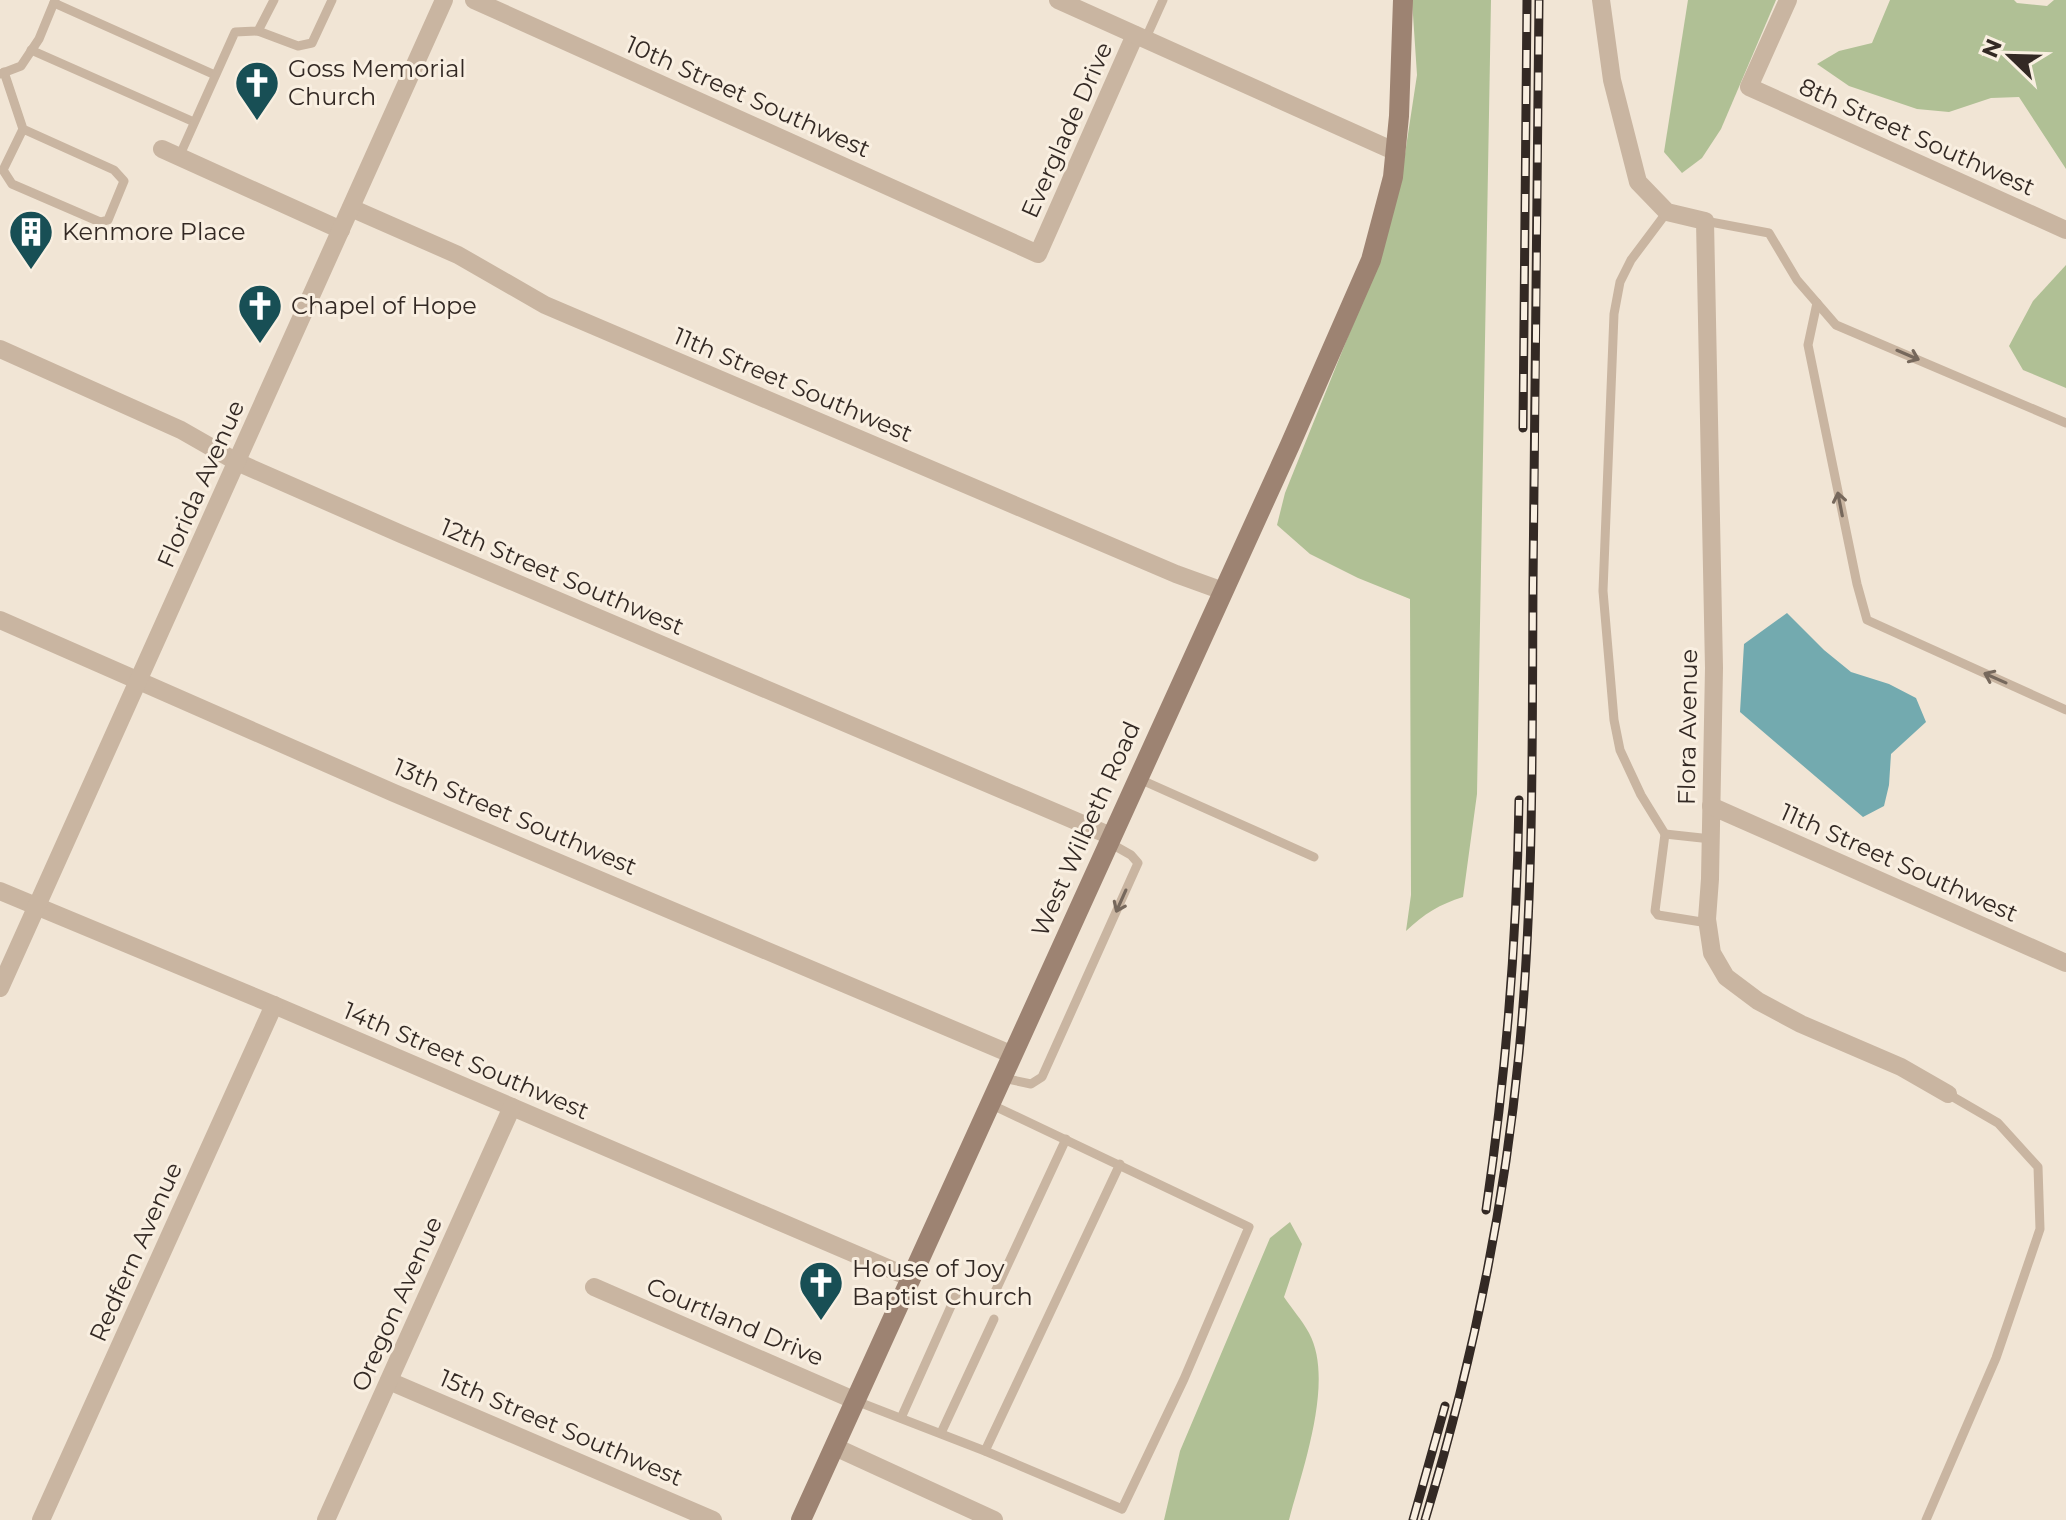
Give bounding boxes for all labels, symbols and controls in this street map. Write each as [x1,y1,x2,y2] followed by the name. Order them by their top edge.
[1970,16,2050,96] north arrow
[622,30,875,164] street label: 10th Street Southwest
[1976,35,2008,62] text: N
[1015,37,1118,222] street label: Everglade Drive
[288,54,466,111] place label: Goss Memorial Church
[233,59,281,122] church icon: Goss Memorial Church
[1795,71,2040,202] street label: 8th Street Southwest
[7,208,55,271] building icon: Kenmore Place
[62,217,245,246] place label: Kenmore Place
[236,282,284,345] church icon: Chapel of Hope
[291,291,477,320] place label: Chapel of Hope
[669,321,917,448] street label: 11th Street Southwest
[1895,349,1920,364] one-way arrow
[151,396,250,572] street label: Florida Avenue
[1832,491,1847,517] one-way arrow
[436,512,689,641] street label: 12th Street Southwest
[1672,649,1703,805] street label: Flora Avenue
[1983,670,2007,685] one-way arrow
[1025,717,1146,941] street label: West Wilbeth Road
[389,752,642,881] street label: 13th Street Southwest
[1776,797,2023,928] street label: 11th Street Southwest
[1112,889,1127,913] one-way arrow
[339,996,594,1126] street label: 14th Street Southwest
[83,1158,188,1346] street label: Redfern Avenue
[345,1212,448,1396] street label: Oregon Avenue
[852,1254,1033,1311] place label: House of Joy Baptist Church
[797,1259,845,1322] church icon: House of Joy Baptist Church
[642,1271,828,1372] street label: Courtland Drive
[435,1363,688,1492] street label: 15th Street Southwest

